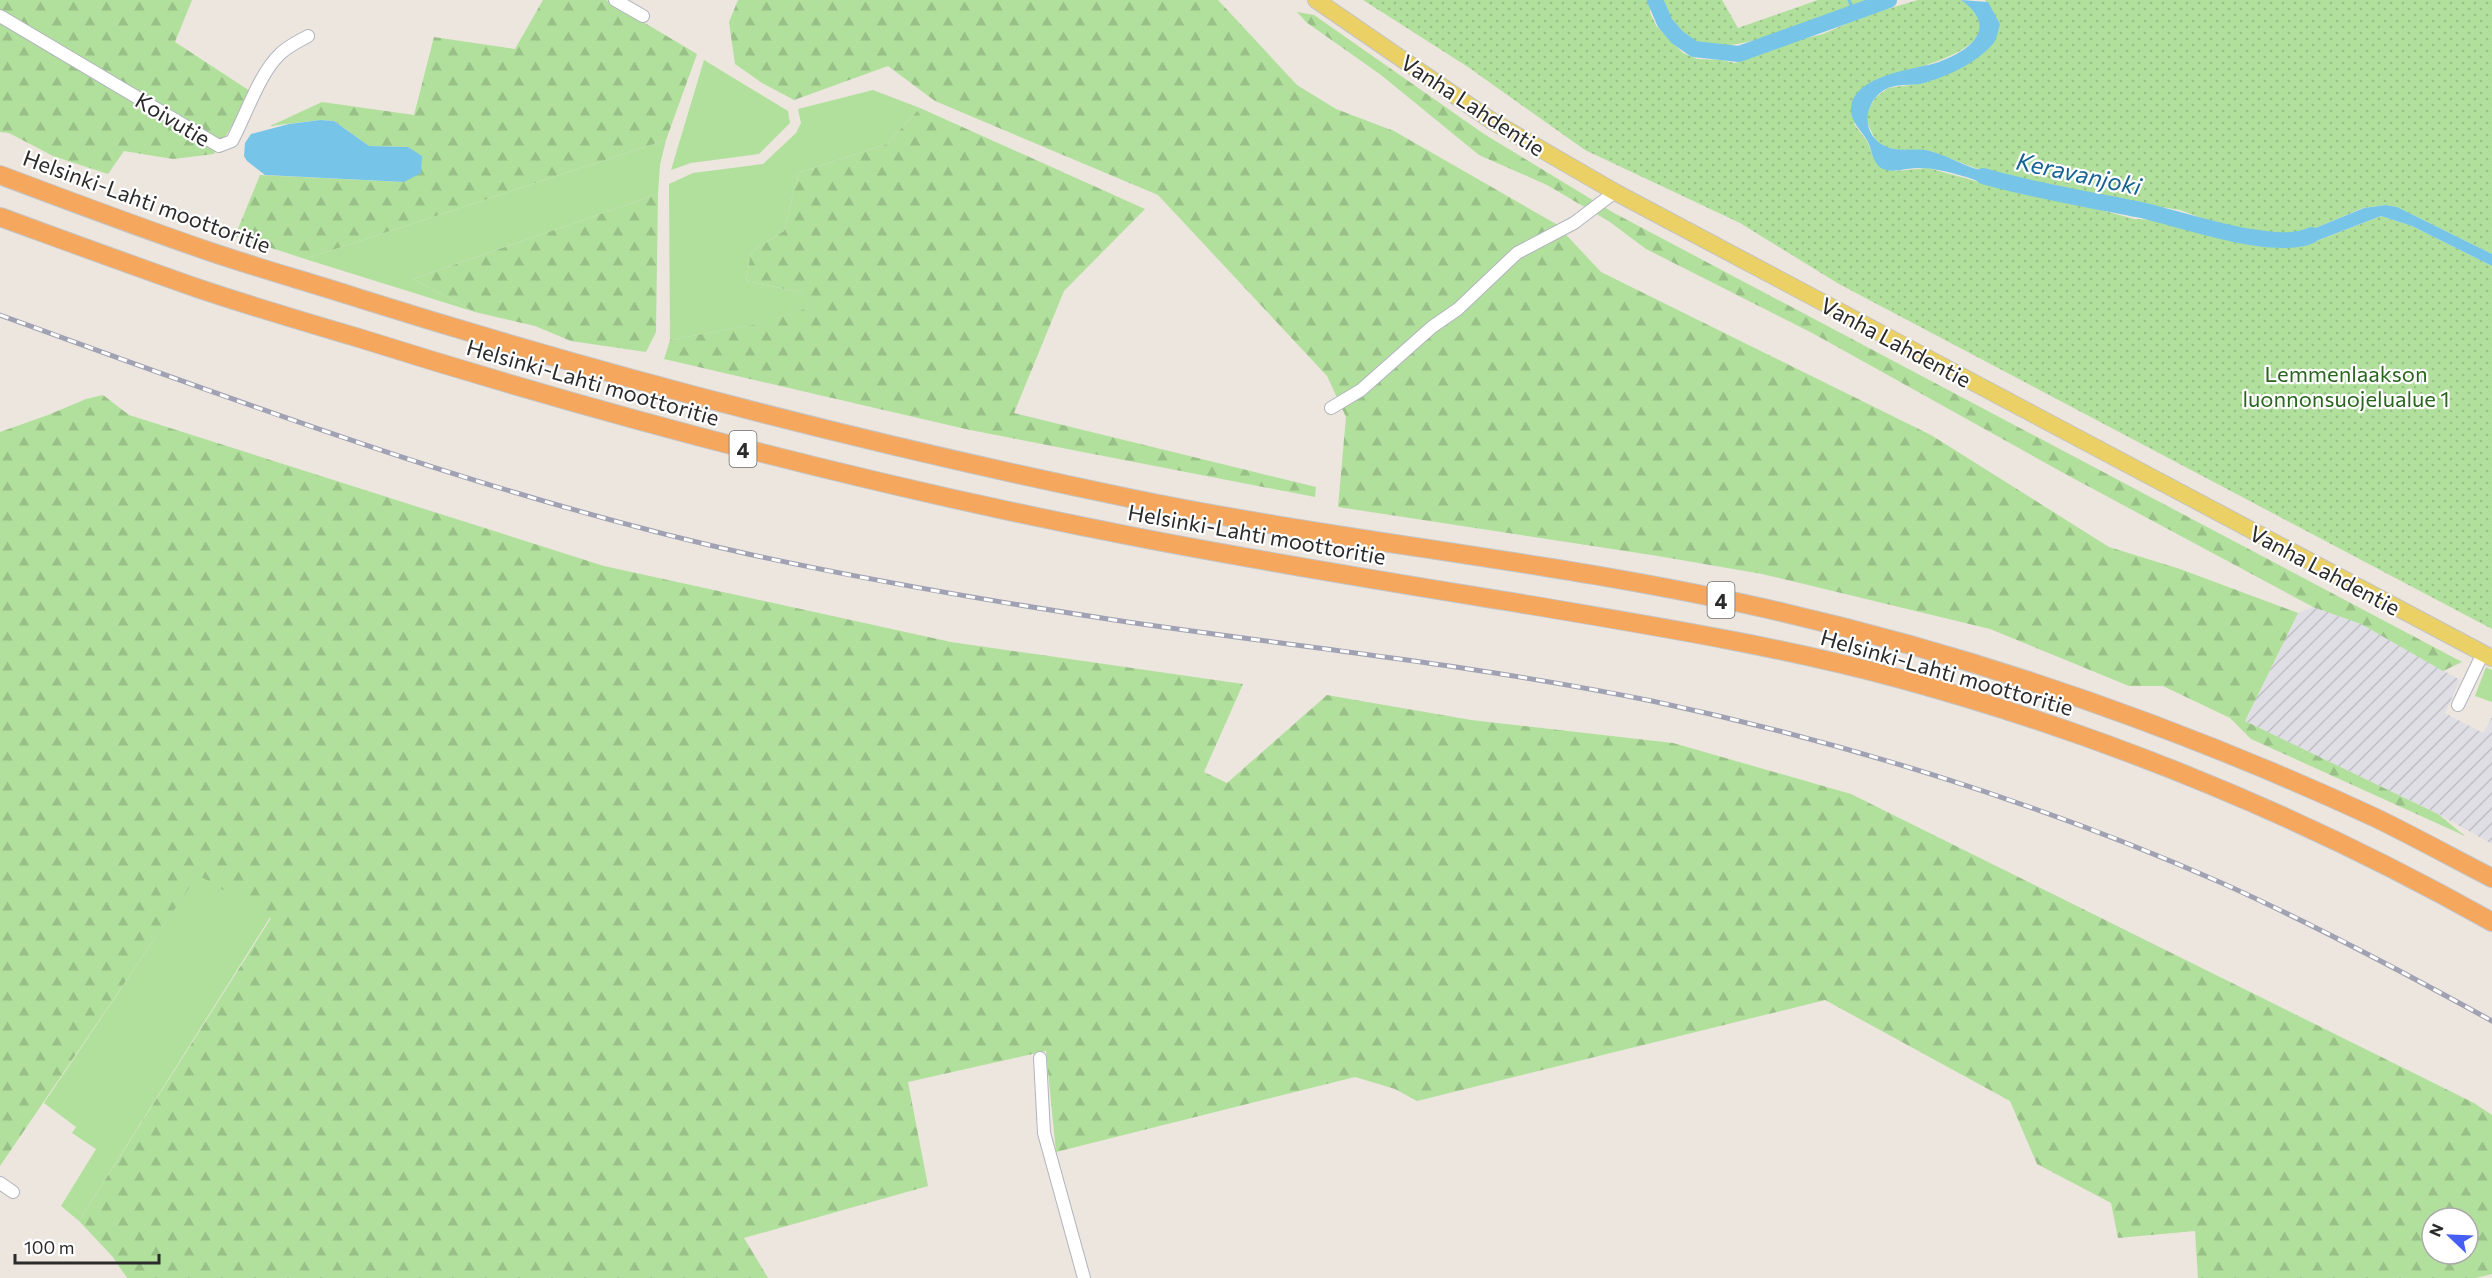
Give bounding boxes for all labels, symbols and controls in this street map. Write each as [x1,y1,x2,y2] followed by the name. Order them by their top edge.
[1396,48,1550,162] street label: Vanha Lahdentie
[131,86,215,152] street label: Koivutie
[20,144,274,258] street label: Helsinki-Lahti moottoritie
[2014,146,2145,201] water label: Keravanjoki
[1816,291,1976,393] street label: Vanha Lahdentie
[464,333,722,431] street label: Helsinki-Lahti moottoritie
[2242,360,2450,412] park label: Lemmenlaakson luonnonsuojelualue 1
[730,431,756,467] road number: 4
[1126,498,1388,570] street label: Helsinki-Lahti moottoritie
[2245,519,2405,621] street label: Vanha Lahdentie
[1708,582,1734,618] road number: 4
[1818,623,2076,721] street label: Helsinki-Lahti moottoritie
[2420,1206,2480,1266] north arrow
[2425,1221,2447,1239] text: N
[15,1227,159,1265] scale bar
[24,1236,74,1258] text: 100 m

